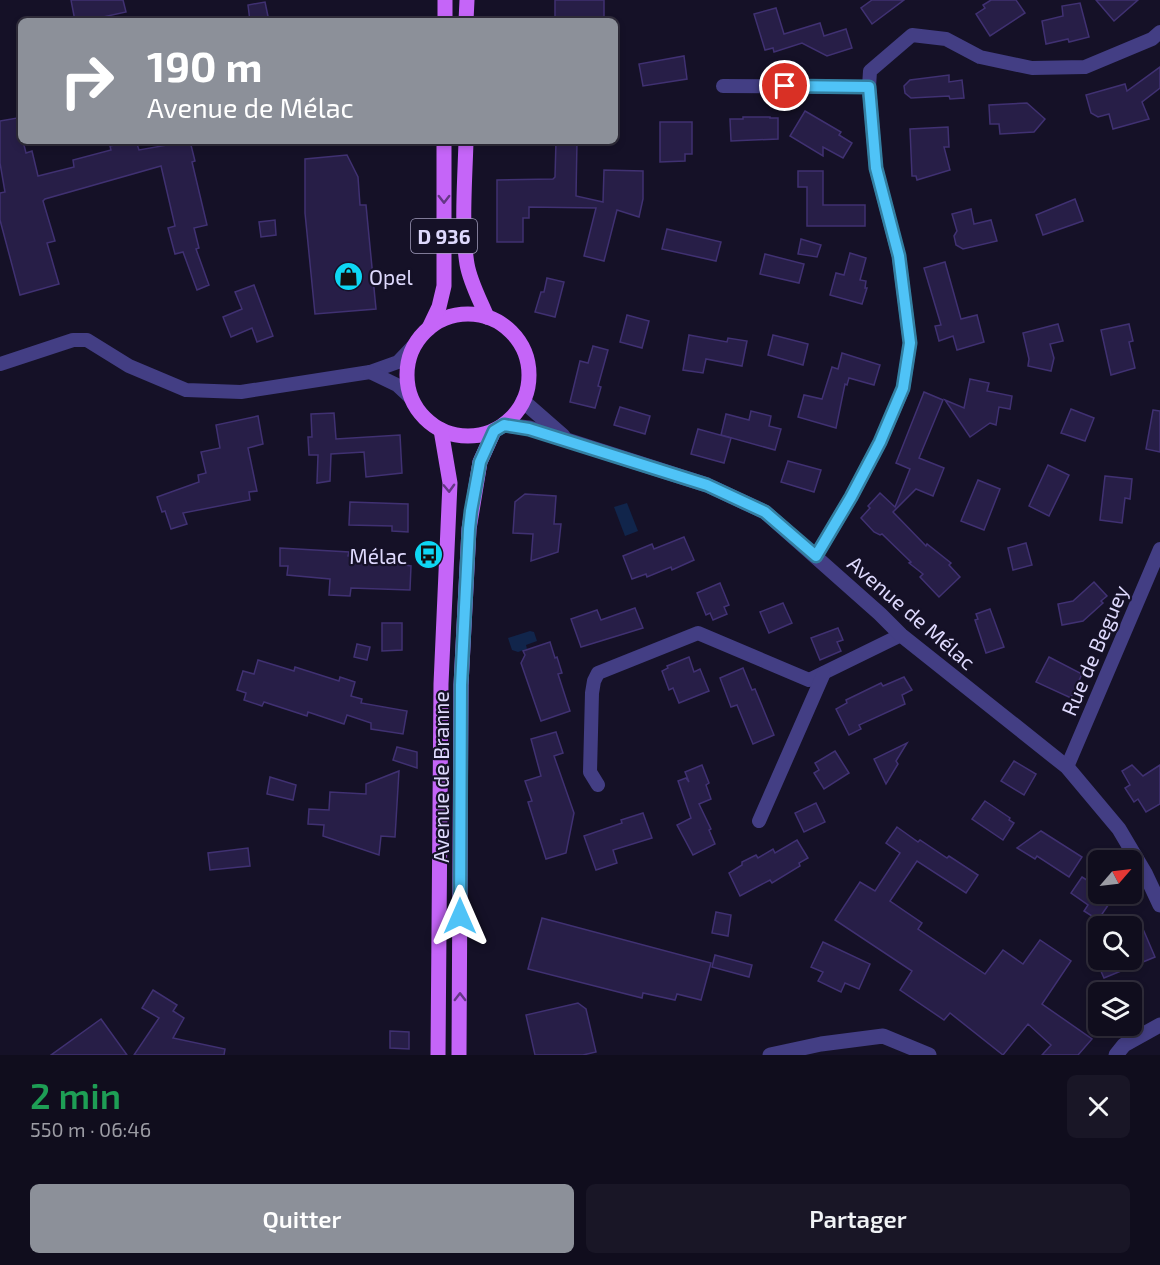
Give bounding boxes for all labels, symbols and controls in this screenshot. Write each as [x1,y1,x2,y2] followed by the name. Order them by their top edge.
[147,40,263,90] text: 190 m
[48,42,126,120] icon: right
[759,60,810,111] pin
[768,69,801,102] icon: arrive
[147,91,354,123] text: Avenue de Mélac
[438,195,450,204] one-way arrow
[411,219,477,253] road number: D 936
[332,260,364,292] shop icon: Opel
[369,264,413,289] place label: Opel
[443,483,456,492] one-way arrow
[412,539,444,571] bus stop icon: Mélac
[349,543,407,568] place label: Mélac
[843,550,981,674] street label: Avenue de Mélac
[1055,581,1133,719] street label: Rue de Beguey
[428,691,453,863] street label: Avenue de Branne
[1088,850,1142,904] north arrow
[1088,850,1142,1036] map controls
[428,884,492,948] position arrow
[1088,916,1142,970] button: search
[1088,982,1142,1036] button: layers
[453,992,466,1001] one-way arrow
[30,1073,121,1116] text: 2 min
[1067,1075,1130,1138] button: close
[30,1117,151,1141] text: 550 m · 06:46
[30,1184,574,1253] button: Quitter
[586,1184,1130,1253] button: Partager

